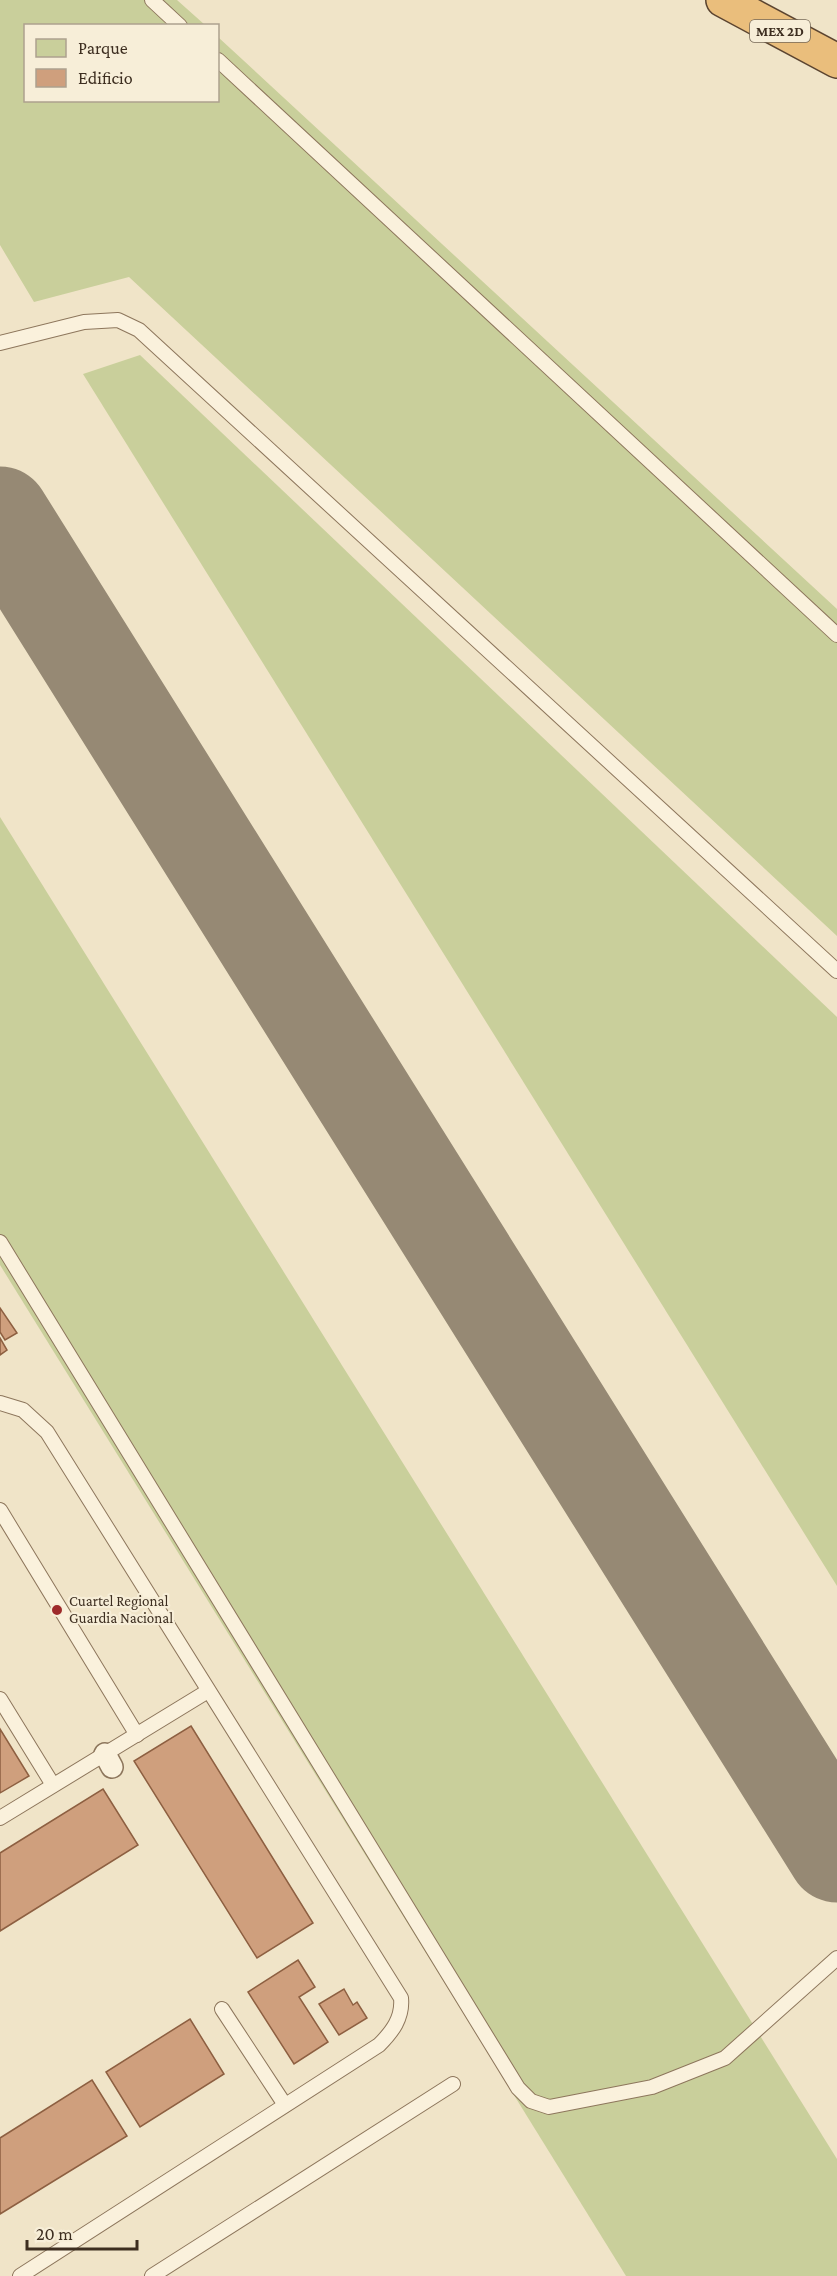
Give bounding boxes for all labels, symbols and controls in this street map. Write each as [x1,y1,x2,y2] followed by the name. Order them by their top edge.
[750,20,810,42] road number: MEX 2D
[24,24,219,102] legend
[78,38,128,58] text: Parque
[78,68,133,88] text: Edificio
[69,1593,173,1626] place label: Cuartel Regional Guardia Nacional
[50,1603,64,1617] marker: Cuartel Regional Guardia Nacional
[27,2213,136,2251] scale bar
[36,2224,73,2244] text: 20 m

